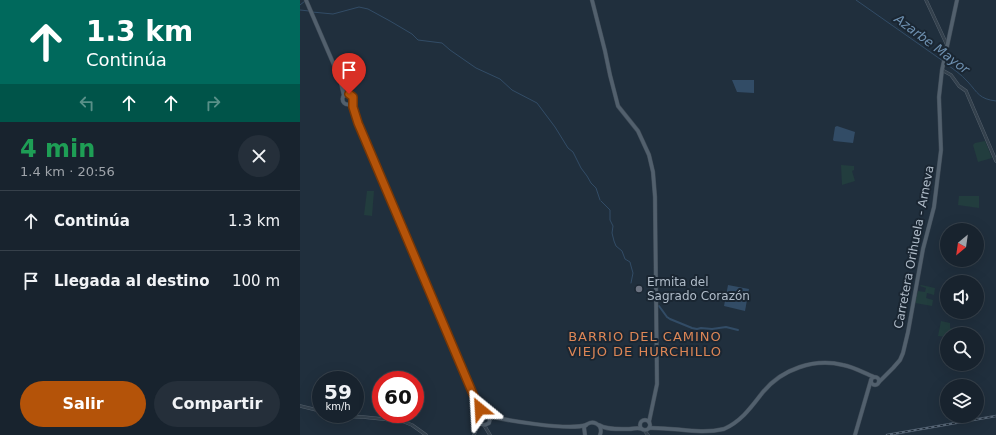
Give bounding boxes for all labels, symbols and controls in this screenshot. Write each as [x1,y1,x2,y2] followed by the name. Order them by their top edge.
[891,10,974,78] water label: Azarbe Mayor
[86,15,193,48] text: 1.3 km
[20,16,72,68] icon: ahead
[86,49,167,70] text: Continúa
[332,53,366,94] pin
[338,59,360,81] icon: arrive
[76,92,98,114] icon: left
[118,92,140,114] icon: ahead
[160,92,182,114] icon: ahead
[202,92,224,114] icon: right
[20,135,95,163] text: 4 min
[238,135,280,177] button: close
[20,164,115,179] text: 1.4 km · 20:56
[891,164,937,330] street label: Carretera Orihuela - Arneva
[20,210,42,232] icon: ahead
[54,212,130,230] text: Continúa
[228,212,280,230] text: 1.3 km
[940,223,984,267] north arrow
[940,223,984,423] map controls
[20,270,42,292] icon: arrive
[54,272,209,290] text: Llegada al destino
[232,272,280,290] text: 100 m
[647,275,750,303] place label: Ermita del Sagrado Corazón
[940,275,984,319] button: sound
[634,284,644,294] marker: Ermita del Sagrado Corazón
[940,327,984,371] button: search
[568,329,722,359] district label: BARRIO DEL CAMINO VIEJO DE HURCHILLO
[372,371,424,423] speed limit sign: 60
[940,379,984,423] button: layers
[324,380,352,404] text: 59
[20,381,146,427] button: Salir
[154,381,280,427] button: Compartir
[459,388,501,430] position arrow
[325,401,351,412] text: km/h

